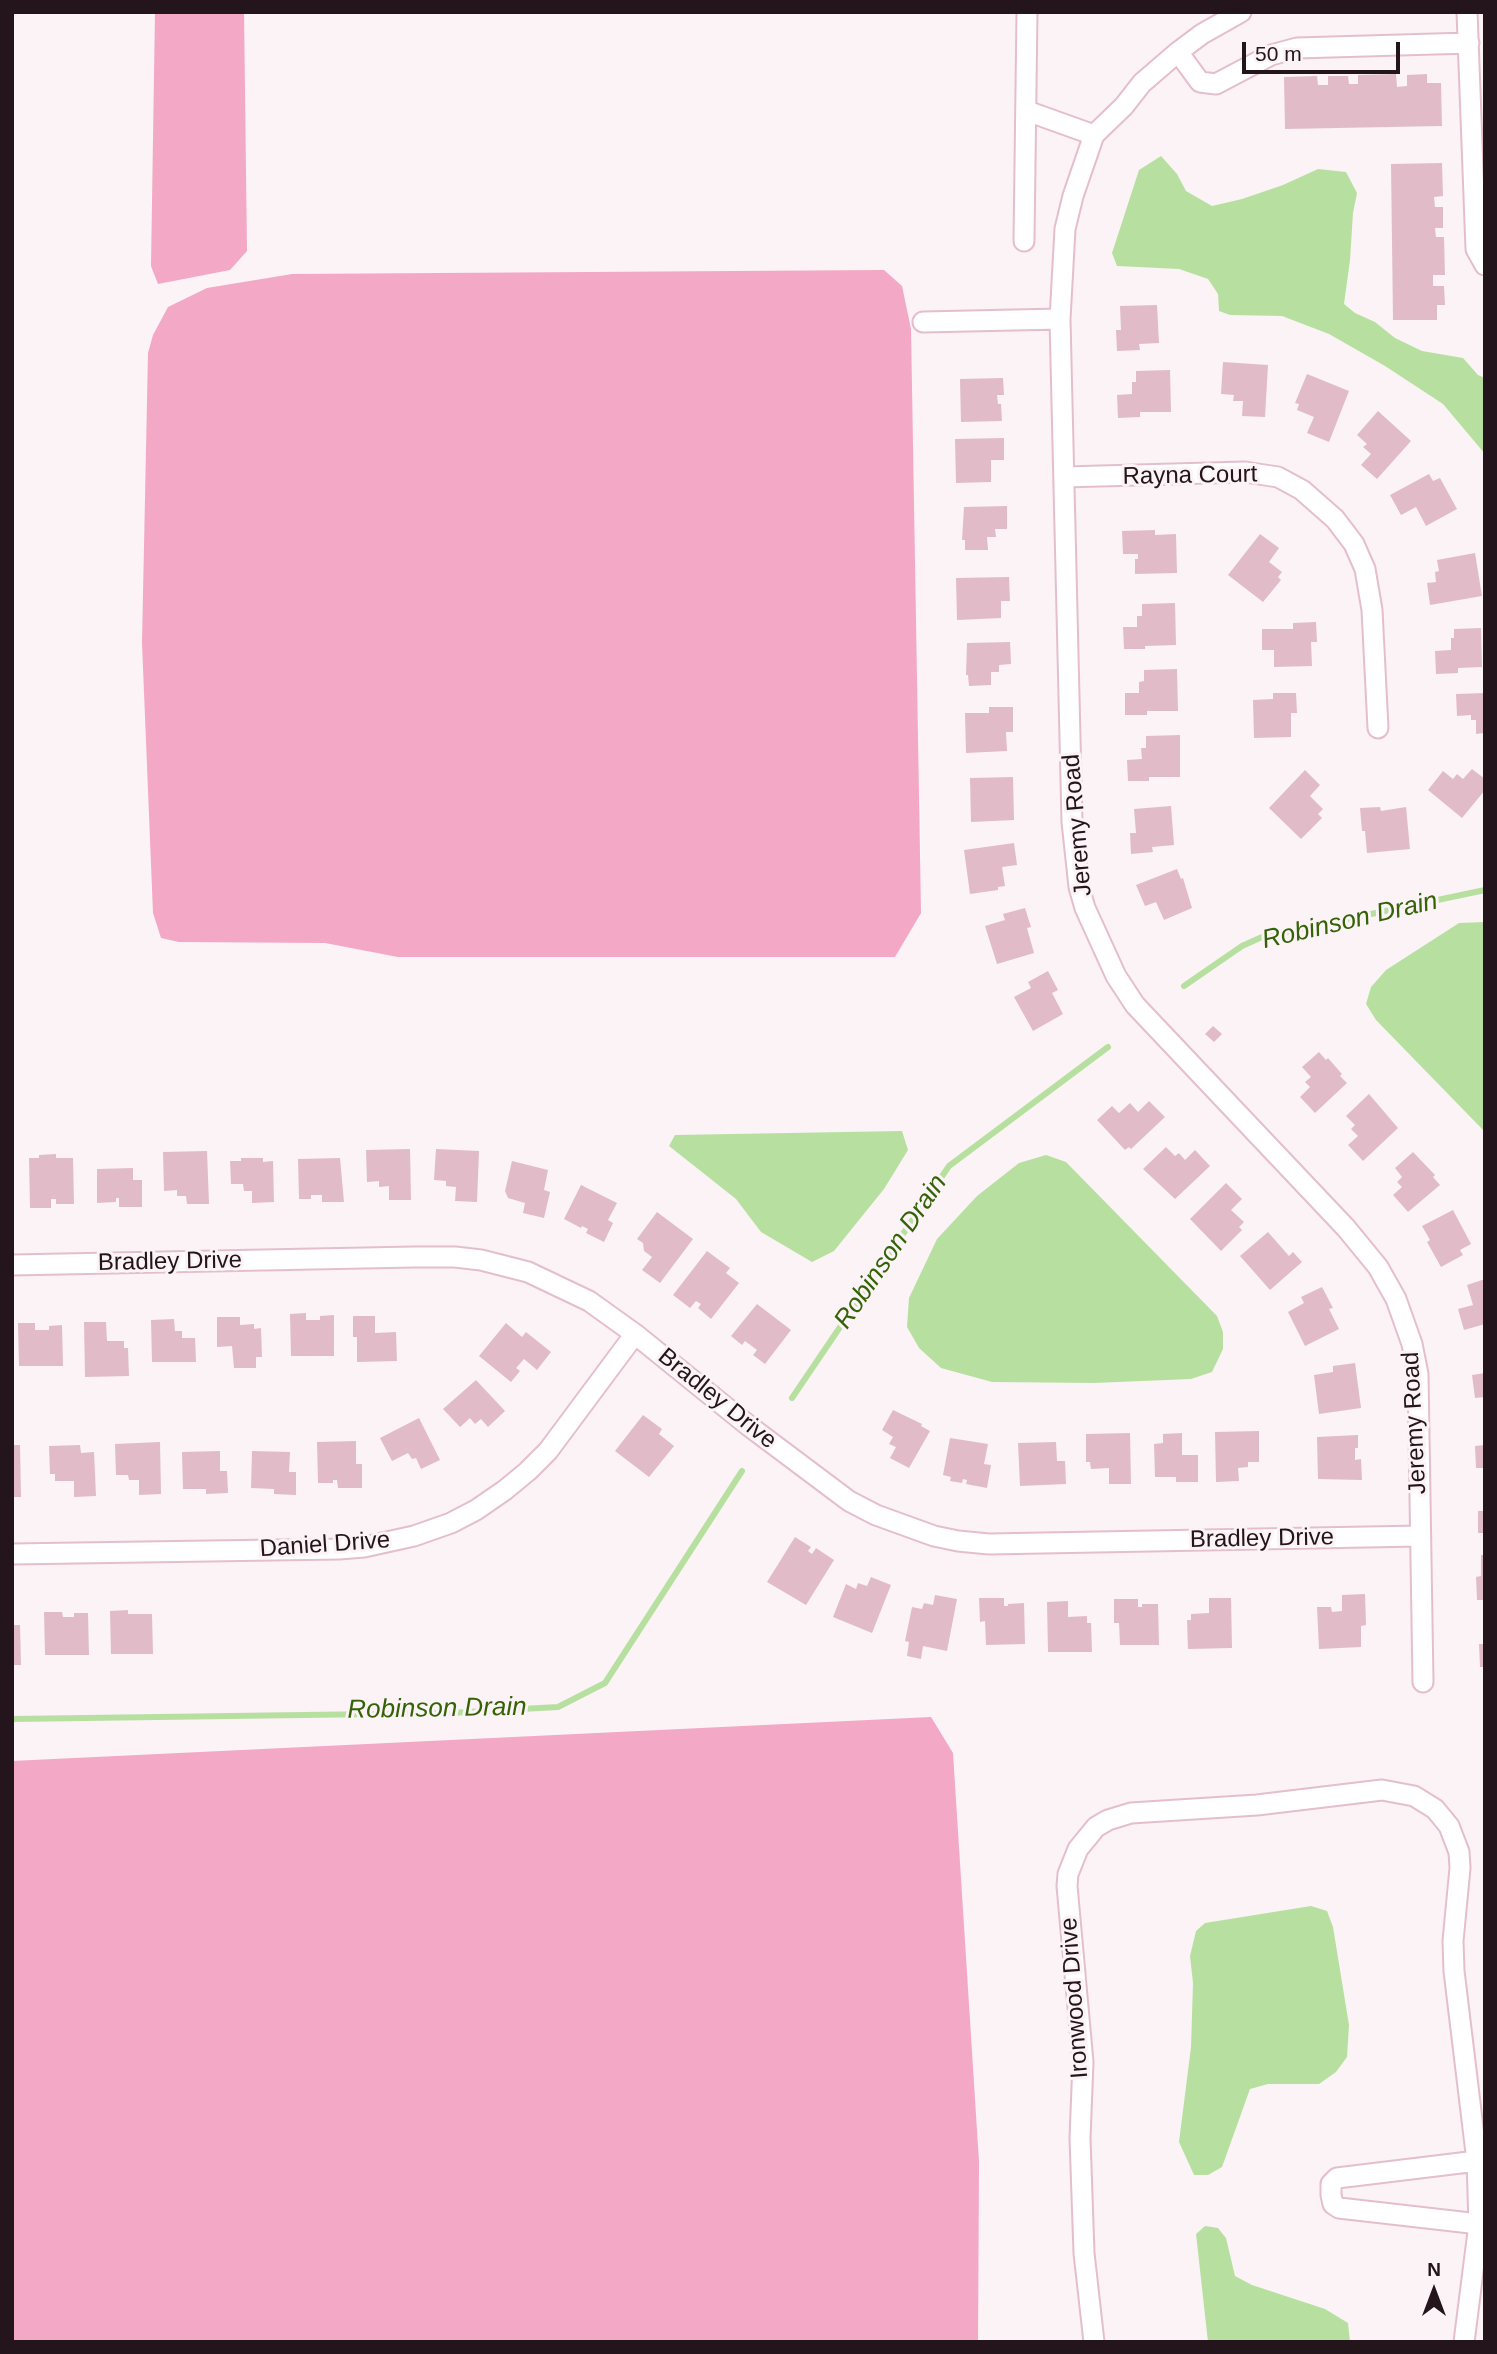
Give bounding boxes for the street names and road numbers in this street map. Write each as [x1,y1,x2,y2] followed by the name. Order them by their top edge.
[1122,460,1258,492] street label: Rayna Court
[1057,753,1099,897] street label: Jeremy Road
[98,1246,242,1278] street label: Bradley Drive
[652,1342,782,1456] street label: Bradley Drive
[1397,1351,1433,1495] street label: Jeremy Road
[1190,1523,1334,1555] street label: Bradley Drive
[259,1526,391,1564] street label: Daniel Drive
[1055,1916,1095,2080] street label: Ironwood Drive

